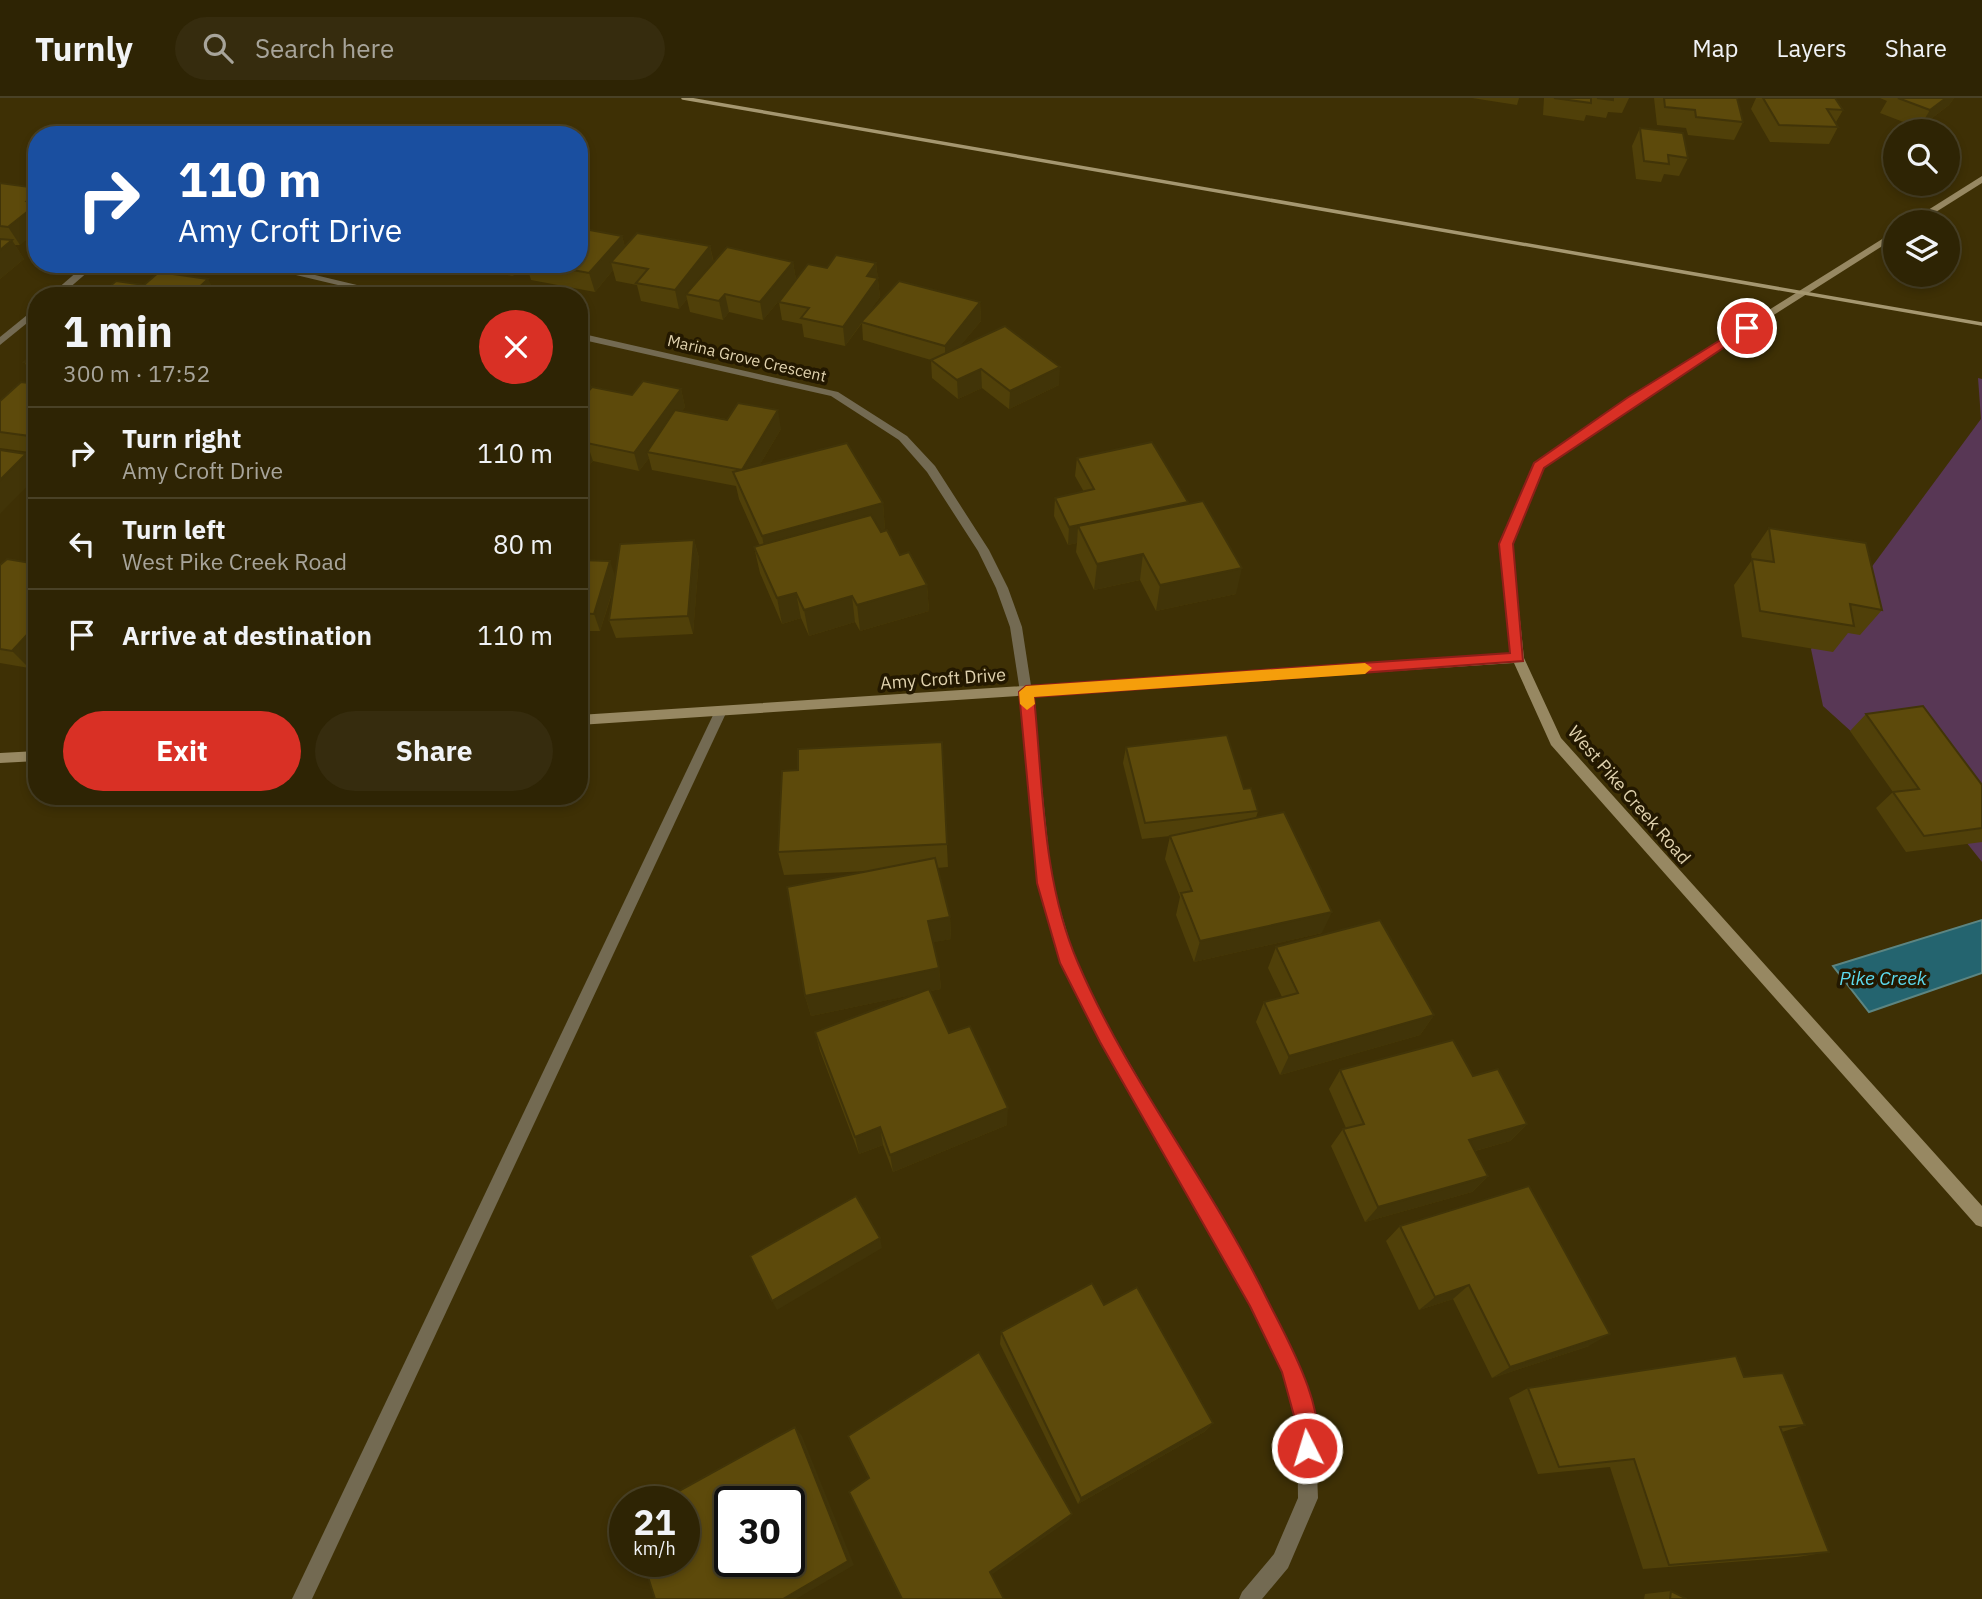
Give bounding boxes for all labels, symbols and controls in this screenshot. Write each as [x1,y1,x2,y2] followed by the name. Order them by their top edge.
[175,17,665,80] search box
[35,27,133,70] text: Turnly
[199,29,237,67] icon: search
[255,31,394,65] text: Search here
[1692,32,1739,64] text: Map
[1777,32,1847,64] text: Layers
[1885,32,1947,64] text: Share
[1883,119,1960,287] map controls
[1883,119,1960,196] button: search
[178,147,322,210] text: 110 m
[63,154,154,245] icon: right
[178,209,402,251] text: Amy Croft Drive
[1883,210,1960,287] button: layers
[1717,298,1777,358] pin
[63,304,173,359] text: 1 min
[1728,309,1766,347] icon: arrive
[479,310,553,384] button: close
[666,330,828,386] street label: Marina Grove Crescent
[63,358,210,388] text: 300 m · 17:52
[122,421,241,455] text: Turn right
[63,434,101,472] icon: right
[477,436,553,470] text: 110 m
[122,455,283,485] text: Amy Croft Drive
[122,512,225,546] text: Turn left
[63,525,101,563] icon: left
[493,527,553,561] text: 80 m
[122,546,347,576] text: West Pike Creek Road
[63,616,101,654] icon: arrive
[122,618,372,652] text: Arrive at destination
[477,618,553,652] text: 110 m
[879,663,1007,694] street label: Amy Croft Drive
[63,711,301,791] button: Exit
[315,711,553,791] button: Share
[1563,721,1696,869] street label: West Pike Creek Road
[1839,966,1928,990] water label: Pike Creek
[1270,1411,1344,1485] position arrow
[714,1486,805,1577] speed limit sign: 30
[633,1499,676,1545] text: 21
[633,1537,676,1560] text: km/h

